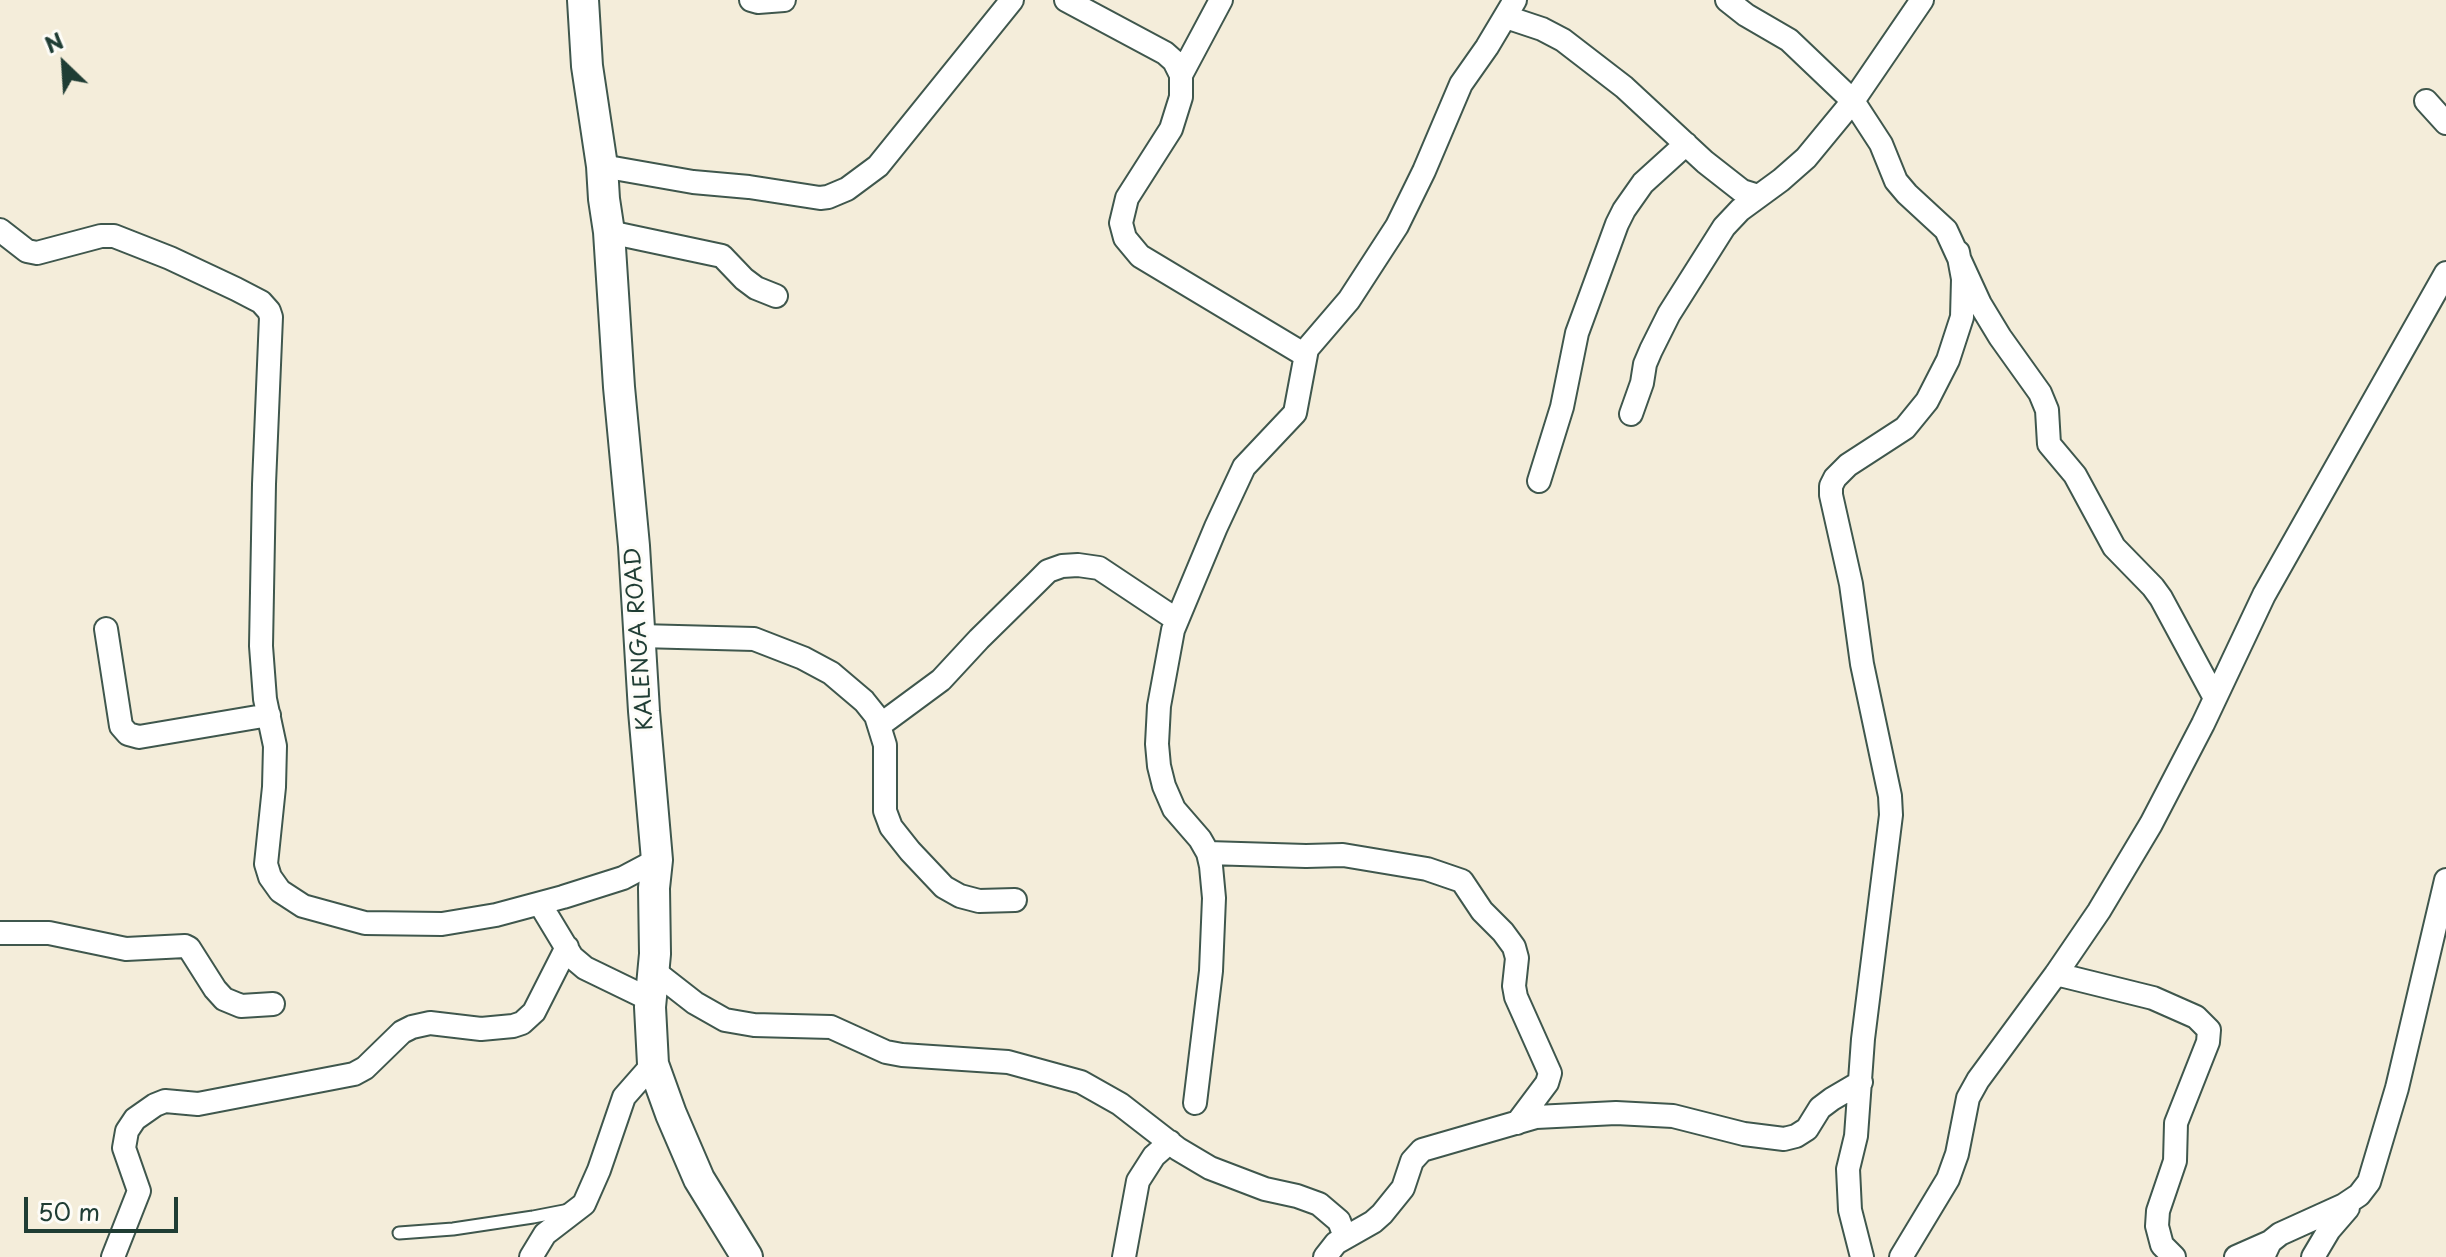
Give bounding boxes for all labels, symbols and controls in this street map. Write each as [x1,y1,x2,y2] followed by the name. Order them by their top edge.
[39,23,69,60] text: N
[24,24,104,104] north arrow
[620,547,660,731] street label: KALENGA ROAD
[28,1181,182,1231] scale bar
[38,1193,100,1229] text: 50 m

